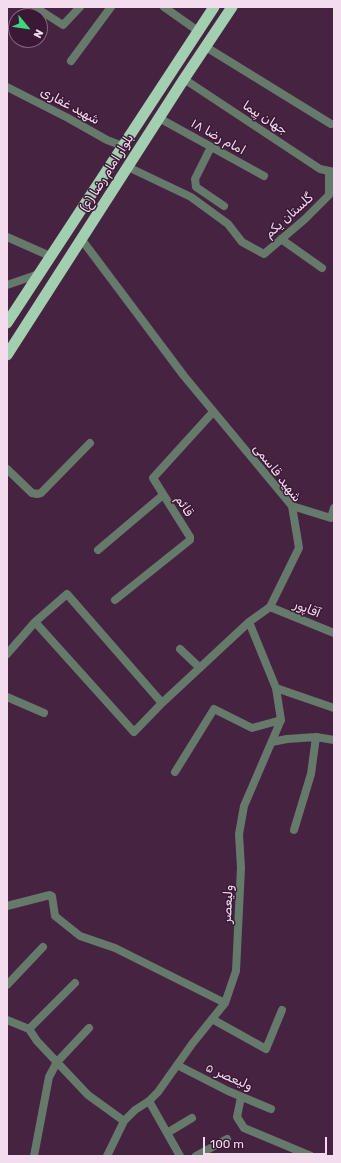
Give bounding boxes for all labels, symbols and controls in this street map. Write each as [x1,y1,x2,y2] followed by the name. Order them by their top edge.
[8,8,48,48] north arrow
[30,27,46,40] text: N
[38,84,102,128] street label: شهید غفاری
[240,98,290,138] street label: جهان پیما
[188,116,248,158] street label: امام رضا ۱۸
[77,131,137,215] street label: بلوار امام رضا (ع)
[261,190,317,242] street label: گلستان یکم
[250,441,304,505] street label: شهید قاسمی
[171,492,197,520] street label: قائم
[291,597,323,621] street label: آقاپور
[219,884,237,924] street label: ولیعصر
[203,1060,255,1094] street label: ولیعصر ۵
[205,1129,329,1155] scale bar
[210,1137,244,1151] text: 100 m

